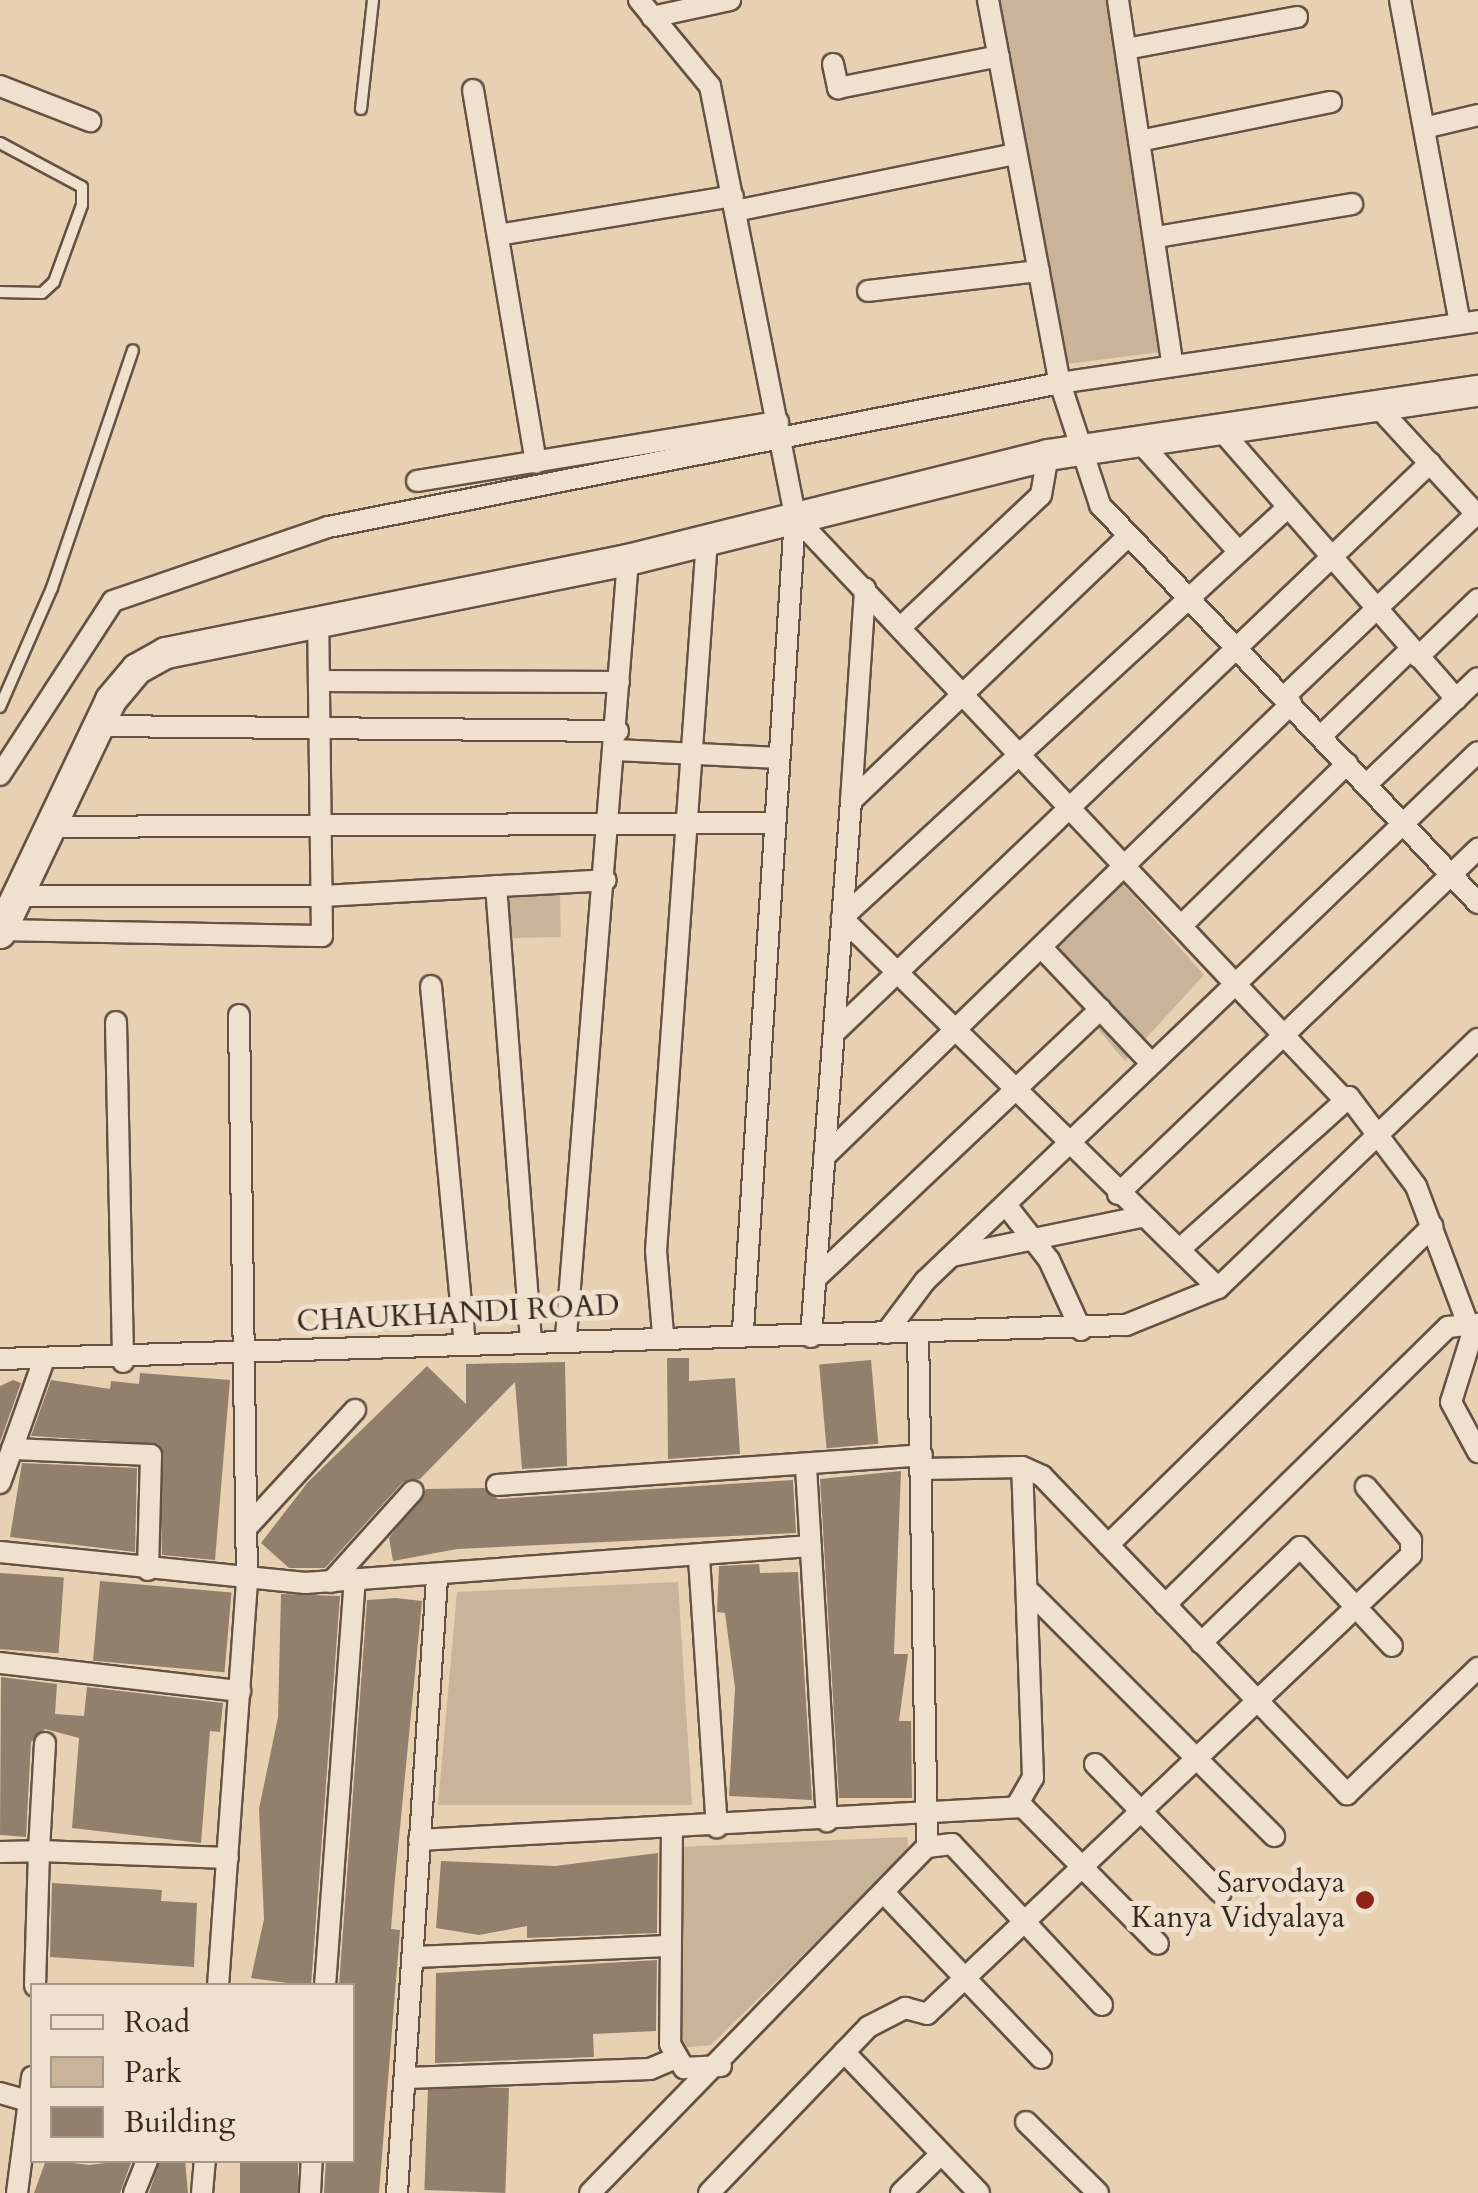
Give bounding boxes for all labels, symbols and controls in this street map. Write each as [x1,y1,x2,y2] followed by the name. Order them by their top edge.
[296,1288,620,1340] street label: CHAUKHANDI ROAD
[1131,1865,1345,1936] place label: Sarvodaya Kanya Vidyalaya
[1354,1889,1376,1911] marker: Sarvodaya Kanya Vidyalaya
[30,1983,355,2163] legend
[124,2002,190,2043] text: Road
[124,2052,182,2093] text: Park
[124,2102,235,2143] text: Building

